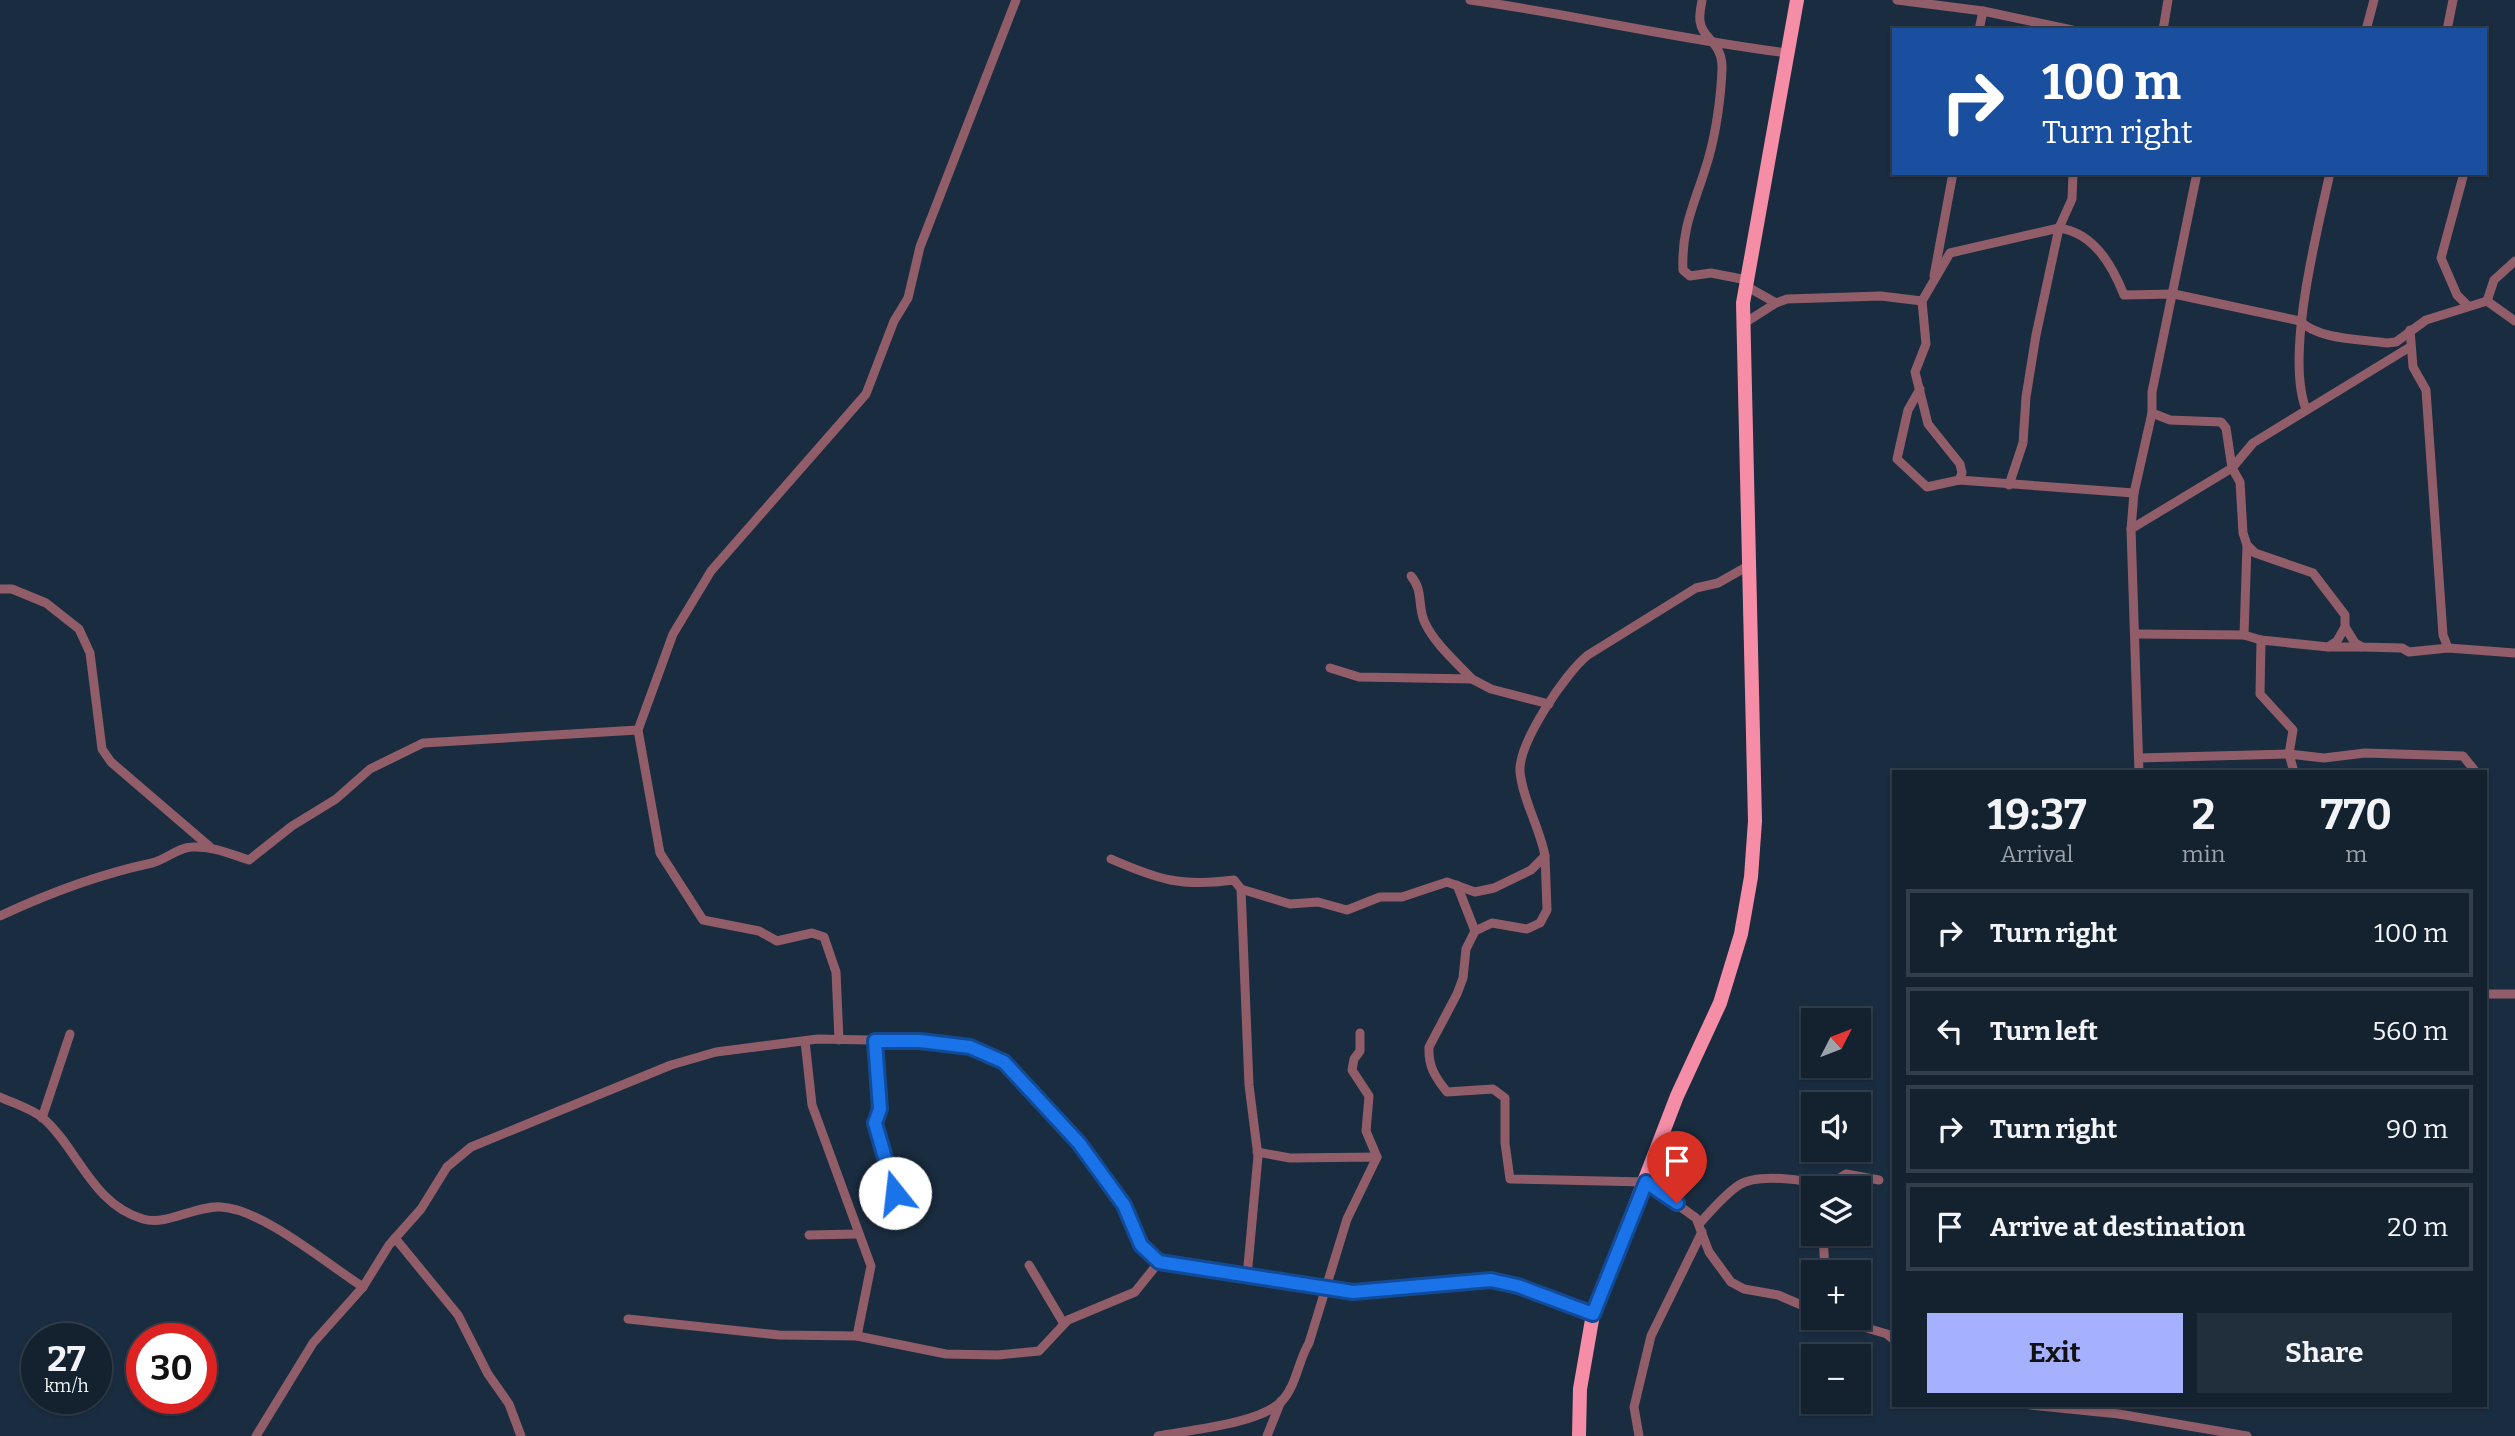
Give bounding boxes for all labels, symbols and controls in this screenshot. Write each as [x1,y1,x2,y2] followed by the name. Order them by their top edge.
[2042,53,2181,112] text: 100 m
[1927,56,2018,147] icon: right
[2042,113,2193,151] text: Turn right
[1987,790,2087,840] text: 19:37
[2192,790,2215,840] text: 2
[2320,790,2392,840] text: 770
[2000,840,2073,868] text: Arrival
[2182,840,2225,868] text: min
[2345,840,2367,868] text: m
[1931,914,1969,952] icon: right
[1990,918,2117,949] text: Turn right
[2374,918,2448,949] text: 100 m
[1801,1008,1871,1078] north arrow
[1801,1008,1871,1414] map controls
[1931,1012,1969,1050] icon: left
[1990,1016,2098,1047] text: Turn left
[2372,1016,2448,1047] text: 560 m
[1801,1092,1871,1162] button: sound
[1931,1110,1969,1148] icon: right
[1990,1114,2117,1145] text: Turn right
[2386,1114,2448,1145] text: 90 m
[1647,1131,1707,1203] pin
[1658,1142,1696,1180] icon: arrive
[858,1156,932,1230] position arrow
[1801,1176,1871,1246] button: layers
[1931,1208,1969,1246] icon: arrive
[1990,1212,2245,1243] text: Arrive at destination
[2387,1212,2448,1243] text: 20 m
[1801,1260,1871,1330] button: +
[1927,1313,2183,1393] button: Exit
[2197,1313,2452,1393] button: Share
[126,1323,217,1414] speed limit sign: 30
[47,1338,86,1380] text: 27
[1801,1344,1871,1414] button: −
[44,1375,89,1397] text: km/h

